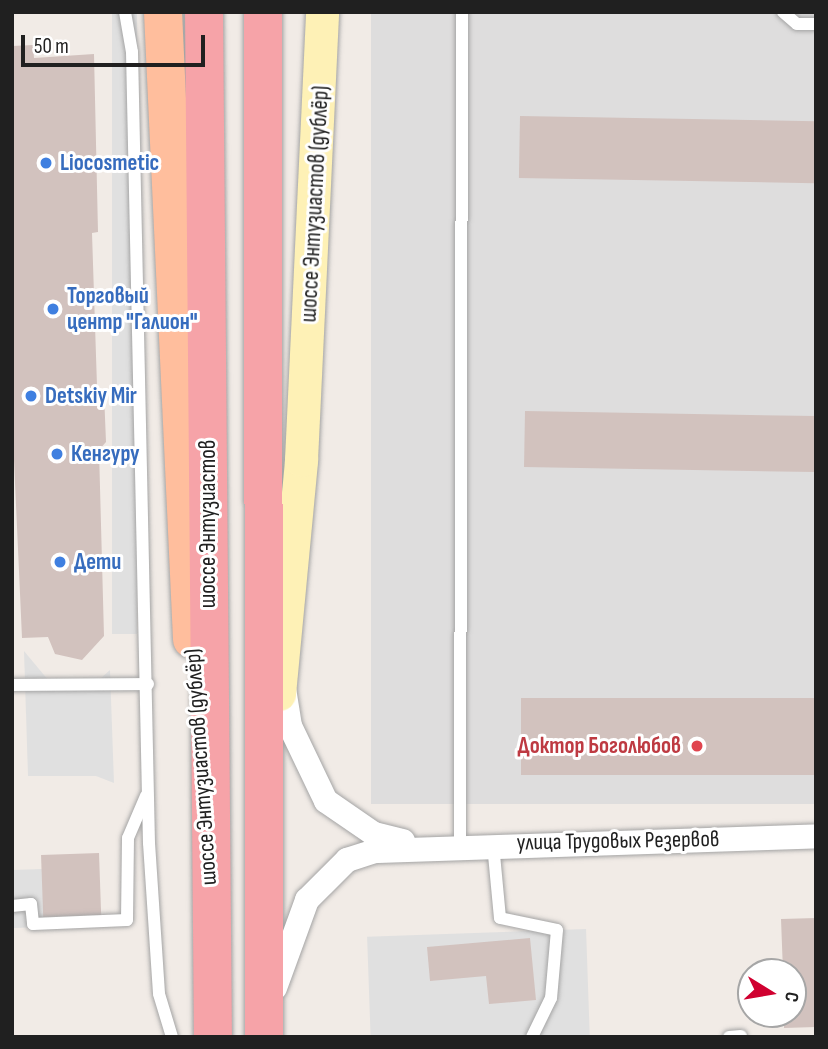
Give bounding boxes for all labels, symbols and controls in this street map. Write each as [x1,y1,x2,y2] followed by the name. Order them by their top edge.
[24,21,208,65] scale bar
[34,34,69,59] text: 50 m
[295,85,335,323] street label: шоссе Энтузиастов (дублёр)
[60,149,159,177] place label: Liocosmetic
[38,155,54,171] marker: Liocosmetic
[67,282,198,336] place label: Торговый центр "Галион"
[45,301,61,317] marker: Торговый центр "Галион"
[45,382,137,410] place label: Detskiy Mir
[23,388,39,404] marker: Detskiy Mir
[71,440,140,468] place label: Кенгуру
[194,440,222,608] street label: шоссе Энтузиастов
[49,446,65,462] marker: Кенгуру
[74,548,121,576] place label: Дети
[52,554,68,570] marker: Дети
[179,648,223,886] street label: шоссе Энтузиастов (дублёр)
[517,732,681,760] place label: Доктор Боголюбов
[687,736,707,756] marker: Доктор Боголюбов
[516,825,720,857] street label: улица Трудовых Резервов
[737,958,807,1028] north arrow
[779,990,803,1004] text: С

